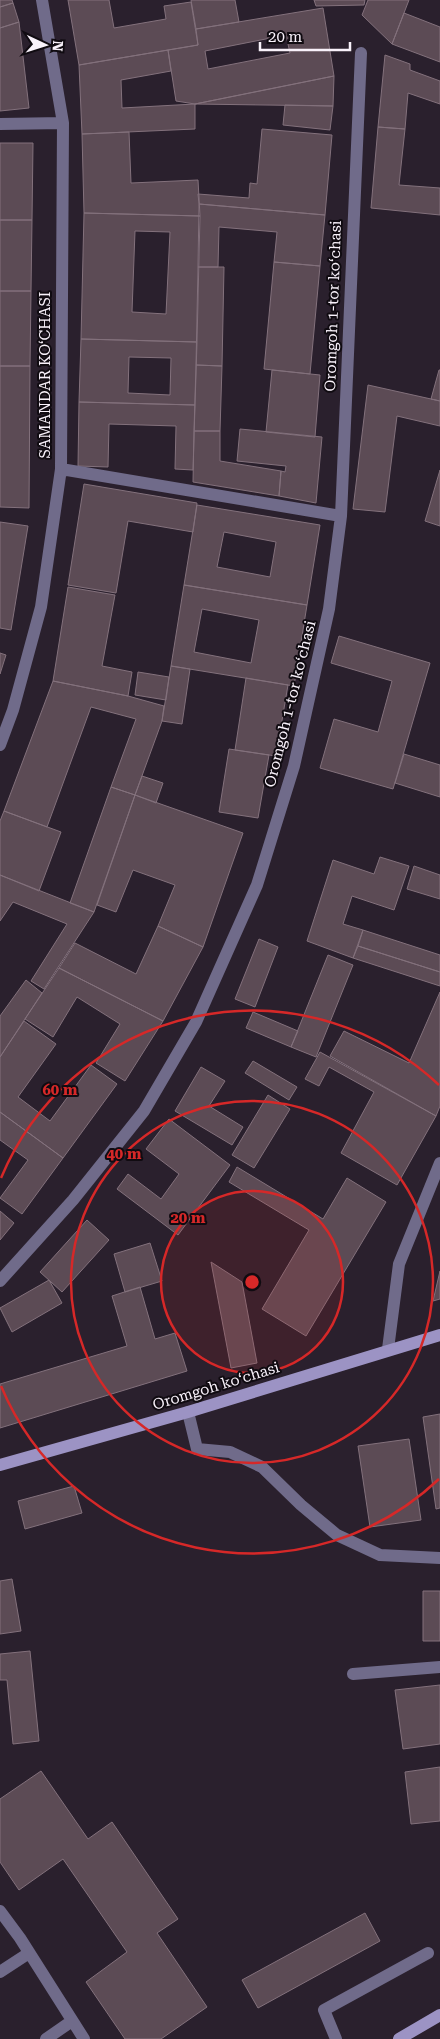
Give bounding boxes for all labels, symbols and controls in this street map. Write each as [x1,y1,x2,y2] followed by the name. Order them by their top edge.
[20,20,70,70] north arrow
[260,20,350,52] scale bar
[268,28,303,46] text: 20 m
[50,40,66,52] text: N
[321,220,345,392] street label: Oromgoh 1-tor koʻchasi
[36,292,54,458] street label: SAMANDAR KO‘CHASI
[261,619,319,789] street label: Oromgoh 1-tor koʻchasi
[42,1081,78,1099] text: 60 m
[106,1145,142,1163] text: 40 m
[170,1209,206,1227] text: 20 m
[243,1273,261,1291] centre of rings
[150,1358,282,1414] street label: Oromgoh koʻchasi

